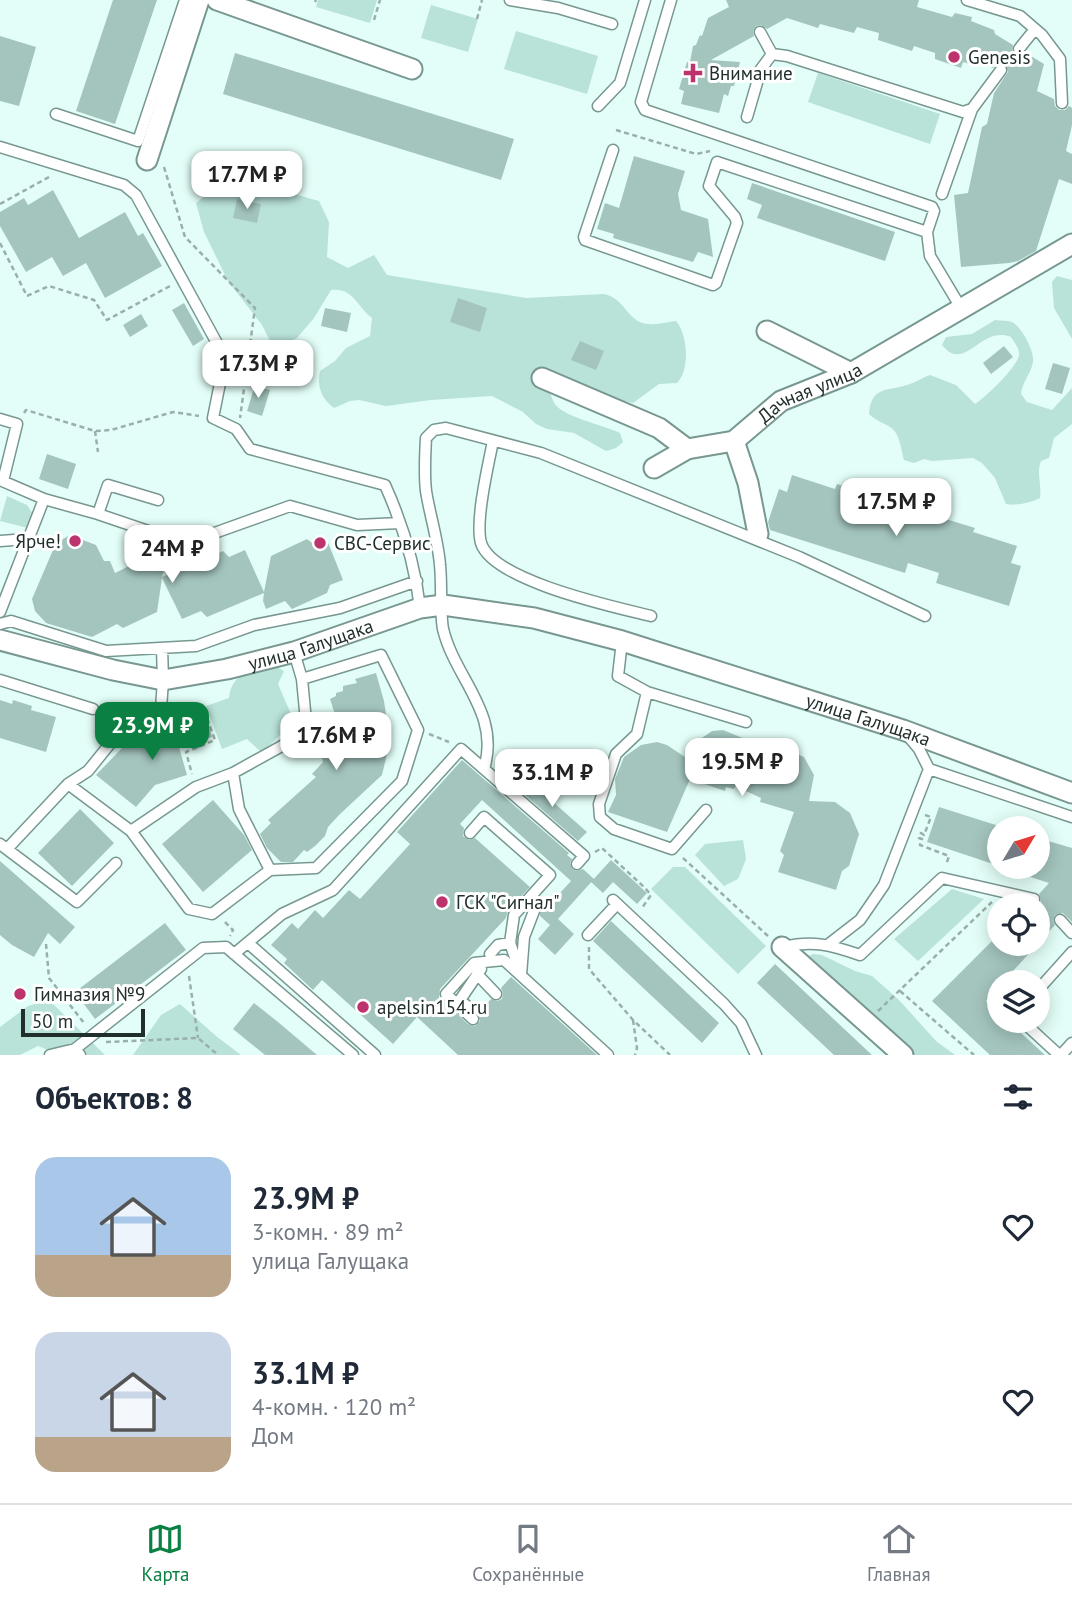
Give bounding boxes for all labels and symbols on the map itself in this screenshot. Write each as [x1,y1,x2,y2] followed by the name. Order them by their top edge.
[968,45,1030,69] place label: Genesis
[946,49,962,65] marker: Genesis
[709,61,793,85] place label: Внимание
[683,63,703,83] marker: Внимание
[182,152,312,211] pin: 17.7M ₽
[193,340,323,400] pin: 17.3M ₽
[752,357,866,428] street label: Дачная улица
[831,478,961,538] pin: 17.5M ₽
[123,526,221,585] pin: 24M ₽
[15,529,61,553] place label: Ярче!
[334,531,431,555] place label: СВС-Сервис
[67,533,83,549] marker: Ярче!
[312,535,328,551] marker: СВС-Сервис
[246,613,376,675] street label: улица Галущака
[803,688,934,751] street label: улица Галущака
[87,702,217,762] pin: 23.9M ₽
[271,712,401,772] pin: 17.6M ₽
[677,738,807,798] pin: 19.5M ₽
[487,750,617,809] pin: 33.1M ₽
[987,816,1050,878] north arrow
[456,890,560,914] place label: ГСК "Сигнал"
[434,894,450,910] marker: ГСК "Сигнал"
[34,982,145,1006] place label: Гимназия №9
[12,986,28,1002] marker: Гимназия №9
[377,995,487,1019] place label: apelsin154.ru
[355,999,371,1015] marker: apelsin154.ru
[21,1006,145,1038] scale bar

